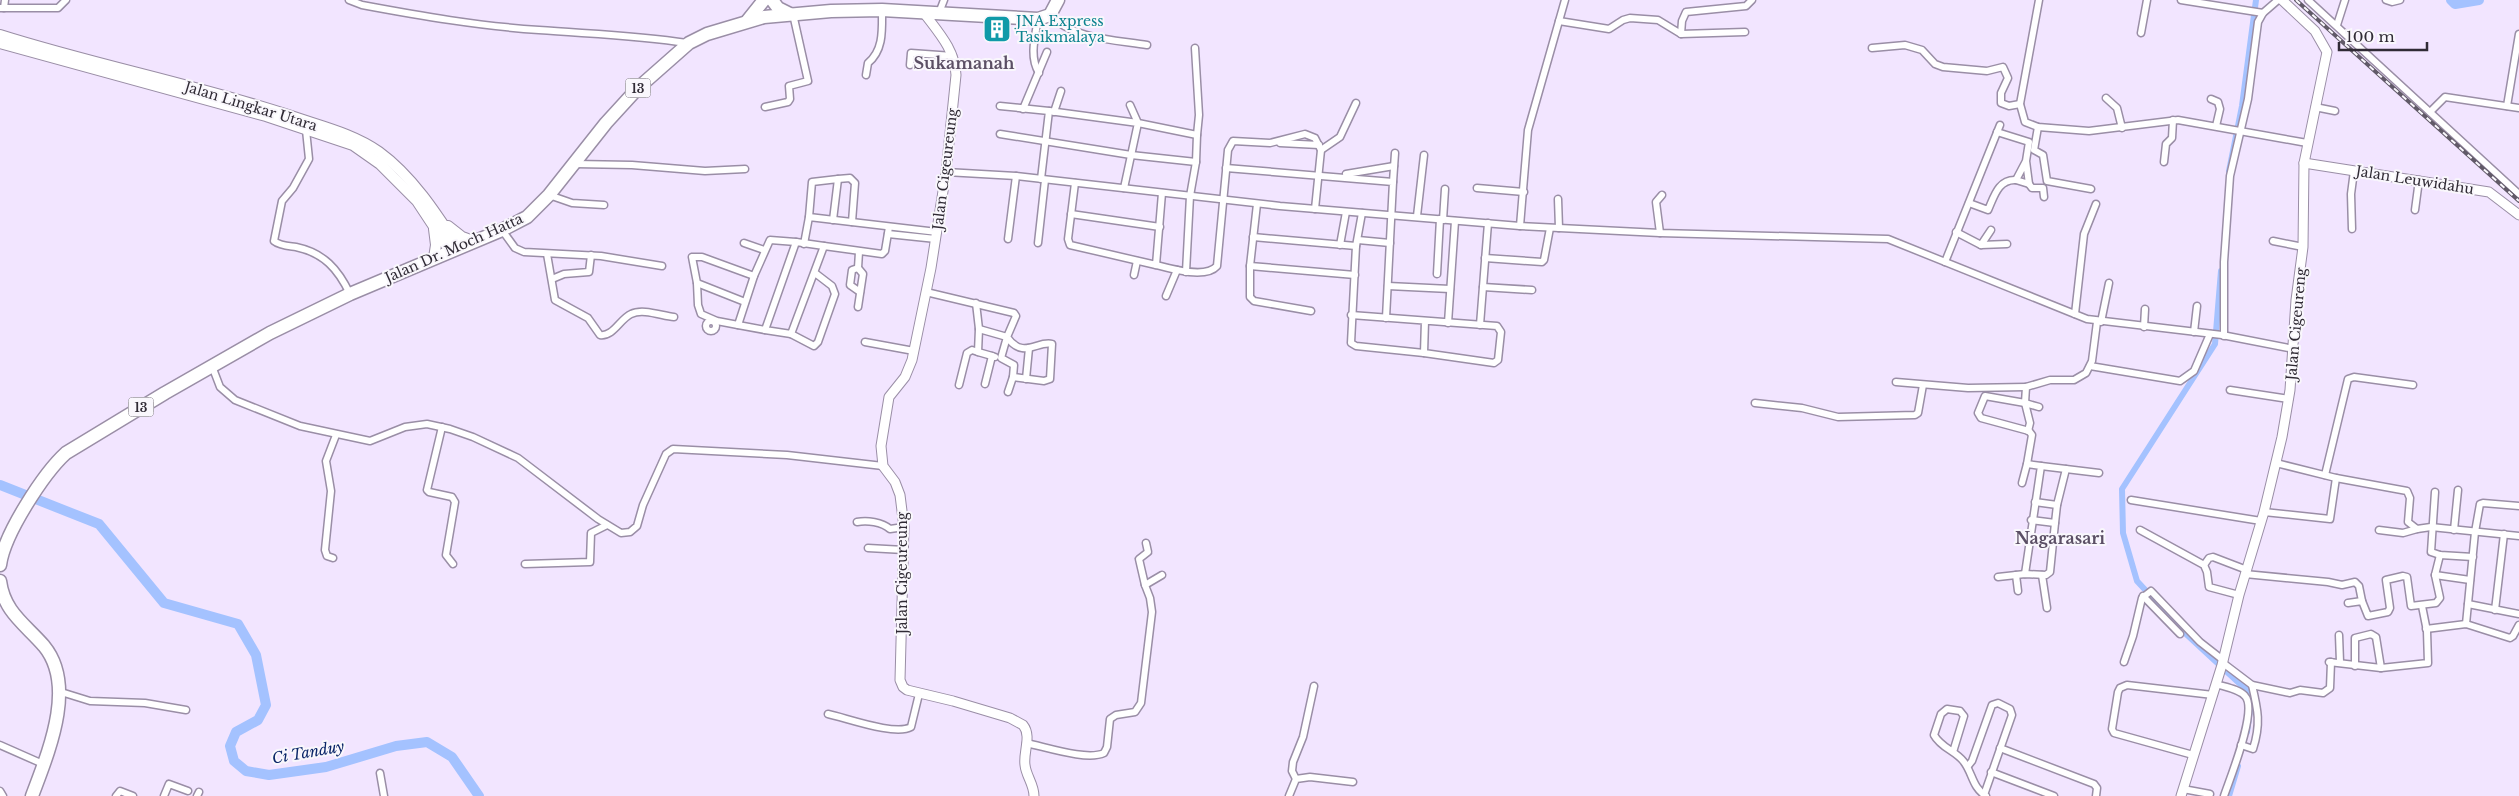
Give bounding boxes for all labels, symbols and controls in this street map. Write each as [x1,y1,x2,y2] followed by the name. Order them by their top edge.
[1014,12,1105,46] place label: JNA Express Tasikmalaya
[982,14,1012,44] building icon: JNA Express Tasikmalaya
[2339,20,2426,52] scale bar
[2346,27,2395,46] text: 100 m
[914,53,1015,73] district label: Sukamanah
[181,77,320,135] street label: Jalan Lingkar Utara
[626,78,650,98] road number: 13
[928,107,961,233] street label: Jalan Cigeureung
[2353,161,2476,198] street label: Jalan Leuwidahu
[380,209,526,287] street label: Jalan Dr. Moch Hatta
[2282,266,2310,383] street label: Jalan Cigeureng
[128,398,154,417] road number: 13
[893,511,911,636] street label: Jalan Cigeureung
[2015,528,2105,548] district label: Nagarasari
[270,736,346,768] water label: Ci Tanduy

